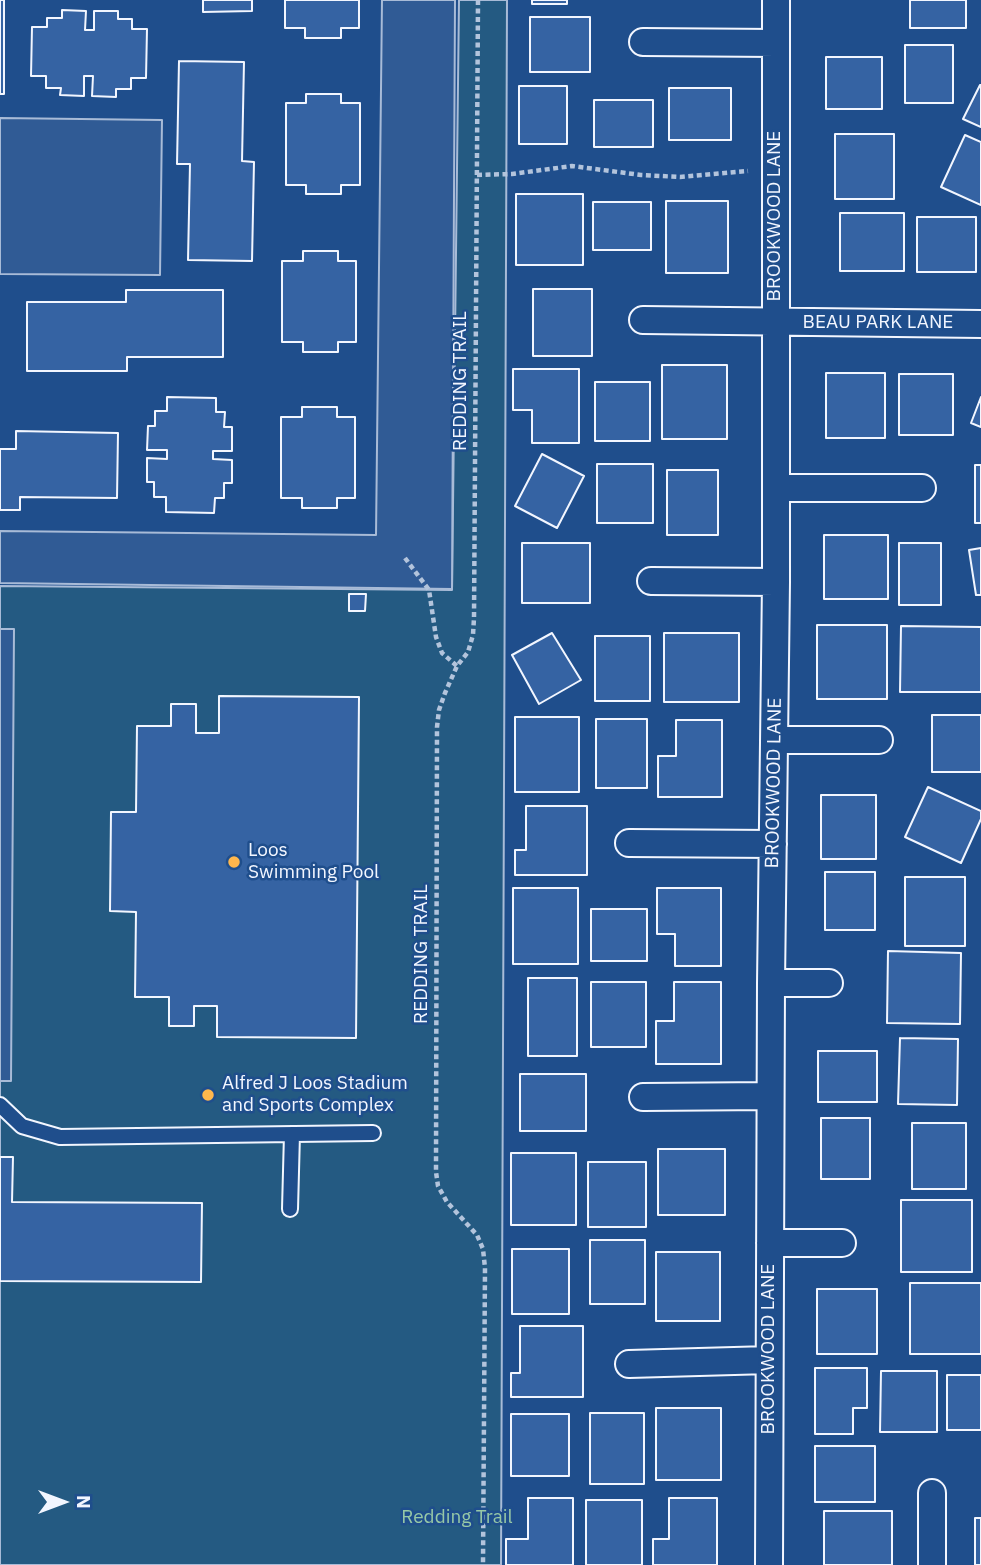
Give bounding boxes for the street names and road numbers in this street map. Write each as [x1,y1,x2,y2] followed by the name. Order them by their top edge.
[764,131,786,301] street label: BROOKWOOD LANE
[450,311,472,451] street label: REDDING TRAIL
[803,312,953,334] street label: BEAU PARK LANE
[761,697,787,869] street label: BROOKWOOD LANE
[411,884,433,1024] street label: REDDING TRAIL
[758,1264,780,1434] street label: BROOKWOOD LANE

